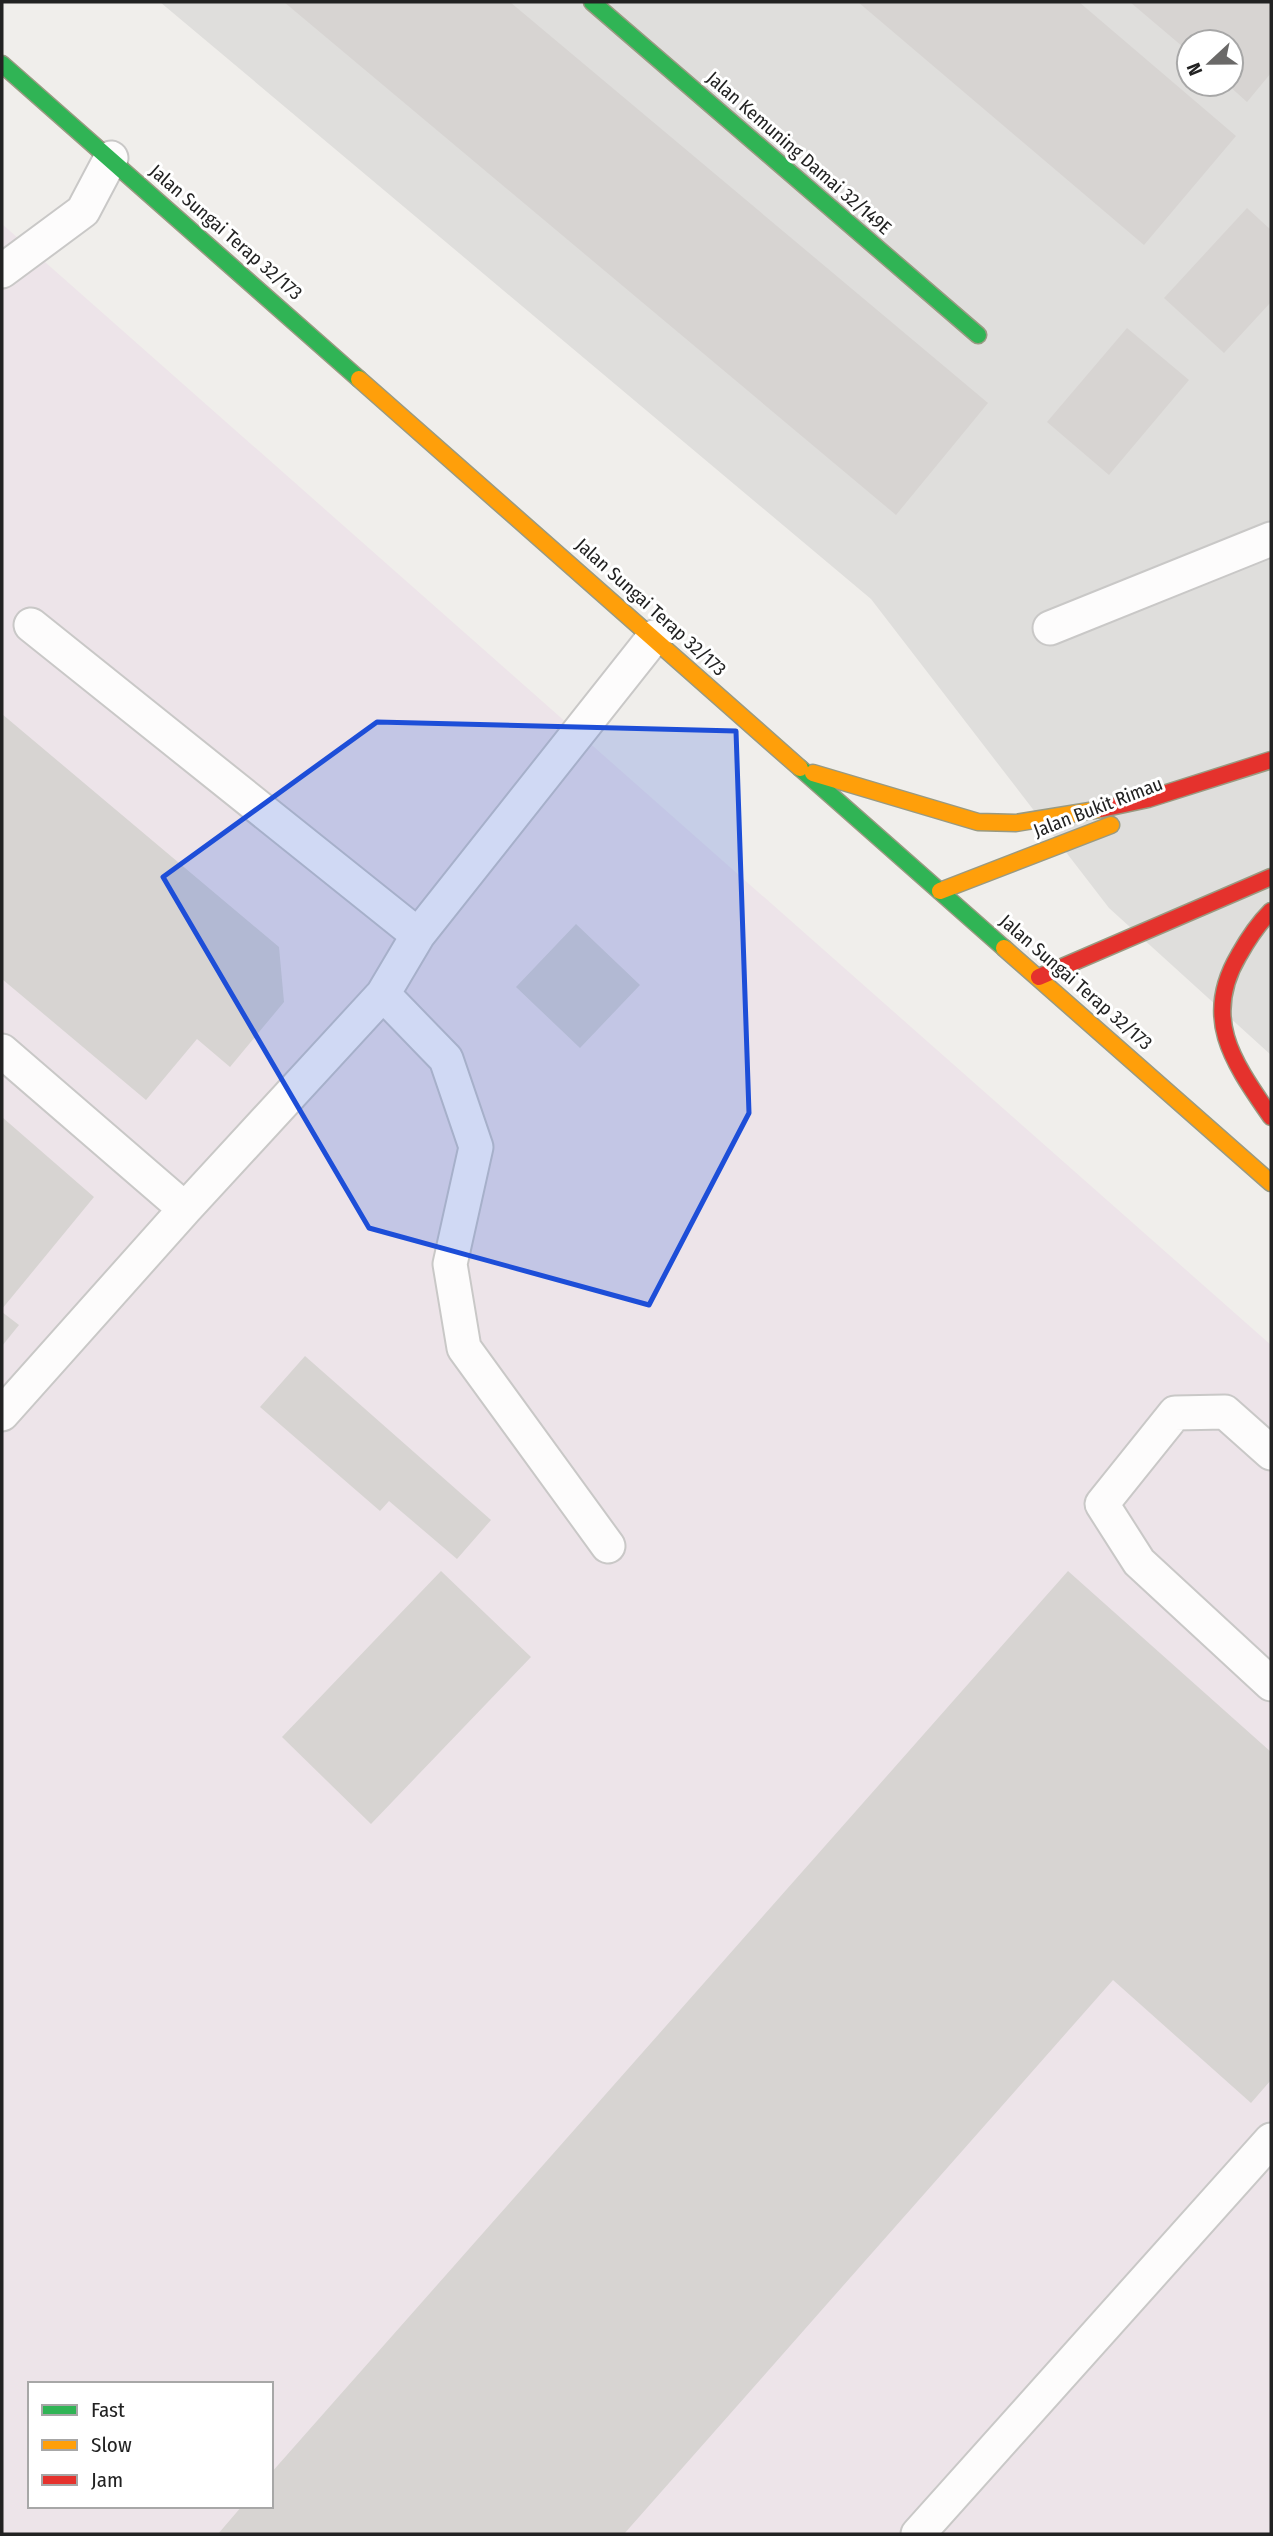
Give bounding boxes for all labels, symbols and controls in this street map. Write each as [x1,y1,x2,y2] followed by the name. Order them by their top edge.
[1175,28,1245,98] north arrow
[1182,60,1207,79] text: N
[702,66,896,240] street label: Jalan Kemuning Damai 32/149E
[145,159,307,305] street label: Jalan Sungai Terap 32/173
[571,533,731,681] street label: Jalan Sungai Terap 32/173
[1030,772,1166,842] street label: Jalan Bukit Rimau
[995,909,1157,1055] street label: Jalan Sungai Terap 32/173
[28,2382,273,2508] legend
[91,2397,125,2423] text: Fast
[91,2432,132,2458] text: Slow
[91,2467,123,2493] text: Jam

